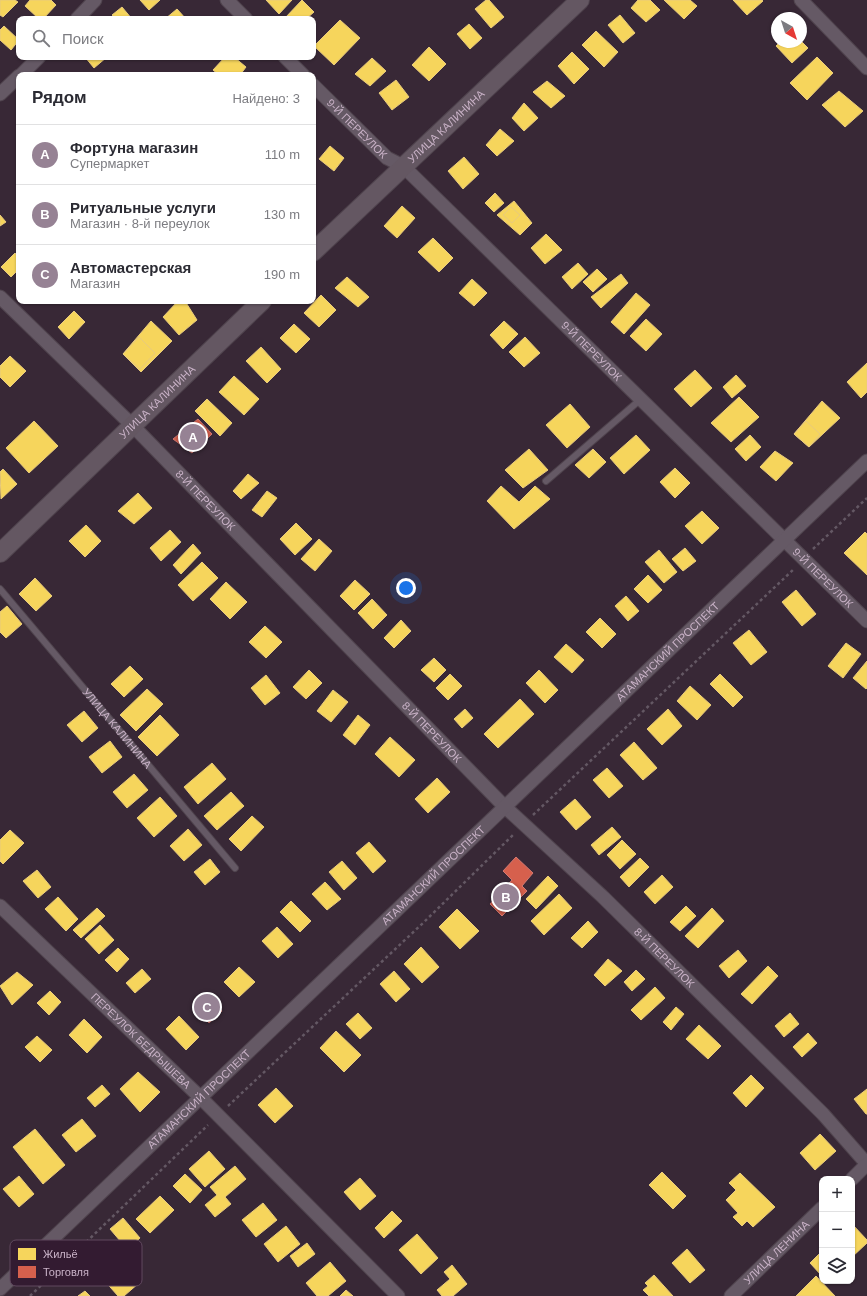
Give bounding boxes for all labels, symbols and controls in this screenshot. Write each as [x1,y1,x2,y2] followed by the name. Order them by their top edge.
[771,12,807,48] north arrow
[16,16,316,60] search box
[30,27,52,49] icon: search
[62,30,104,47] text: Поиск
[405,87,487,165] street label: УЛИЦА КАЛИНИНА
[32,88,87,107] text: Рядом
[232,91,300,106] text: Найдено: 3
[325,96,390,161] street label: 9-Й ПЕРЕУЛОК
[70,139,198,156] text: Фортуна магазин
[40,147,50,162] text: A
[265,147,300,162] text: 110 m
[70,156,149,171] text: Супермаркет
[70,199,216,216] text: Ритуальные услуги
[40,207,50,222] text: B
[264,207,300,222] text: 130 m
[70,216,210,231] text: Магазин · 8-й переулок
[70,259,191,276] text: Автомастерская
[40,267,50,282] text: C
[264,267,300,282] text: 190 m
[70,276,120,291] text: Магазин
[559,319,625,383] street label: 9-Й ПЕРЕУЛОК
[117,362,198,441] street label: УЛИЦА КАЛИНИНА
[180,422,206,452] pin: A
[173,468,238,533] street label: 8-Й ПЕРЕУЛОК
[790,546,856,610] street label: 9-Й ПЕРЕУЛОК
[396,578,416,598] your location
[614,599,722,703] street label: АТАМАНСКИЙ ПРОСПЕКТ
[80,686,155,771] street label: УЛИЦА КАЛИНИНА
[400,699,464,765] street label: 8-Й ПЕРЕУЛОК
[379,823,487,927] street label: АТАМАНСКИЙ ПРОСПЕКТ
[493,882,519,912] pin: B
[632,925,697,990] street label: 8-Й ПЕРЕУЛОК
[89,991,194,1091] street label: ПЕРЕУЛОК БЕДРЫШЕВА
[194,992,220,1022] pin: C
[145,1047,253,1151] street label: АТАМАНСКИЙ ПРОСПЕКТ
[819,1176,855,1284] map controls
[819,1176,855,1212] button: +
[819,1212,855,1248] button: −
[741,1218,812,1286] street label: УЛИЦА ЛЕНИНА
[10,1240,142,1286] legend
[43,1248,78,1260] text: Жильё
[819,1248,855,1284] button: layers
[43,1266,89,1278] text: Торговля

